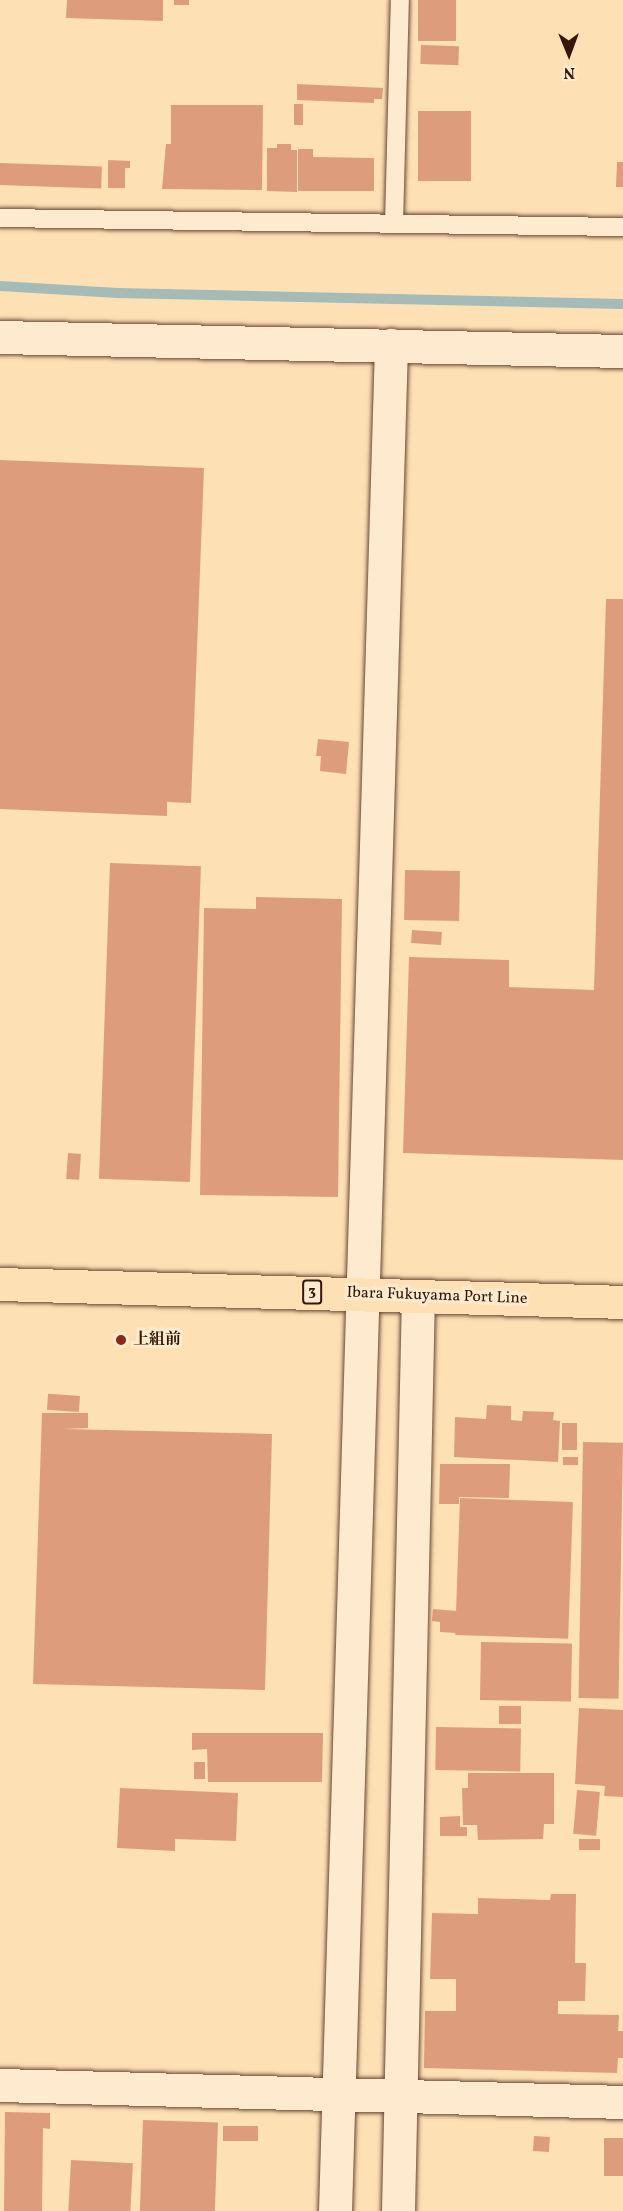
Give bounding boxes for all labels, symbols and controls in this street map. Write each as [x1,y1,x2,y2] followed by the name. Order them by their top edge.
[539,24,599,84] north arrow
[563,61,575,83] text: N
[302,1280,322,1304] road number: 3
[346,1283,528,1309] street label: Ibara Fukuyama Port Line
[133,1330,181,1350] place label: 上組前
[114,1333,128,1347] marker: 上組前

